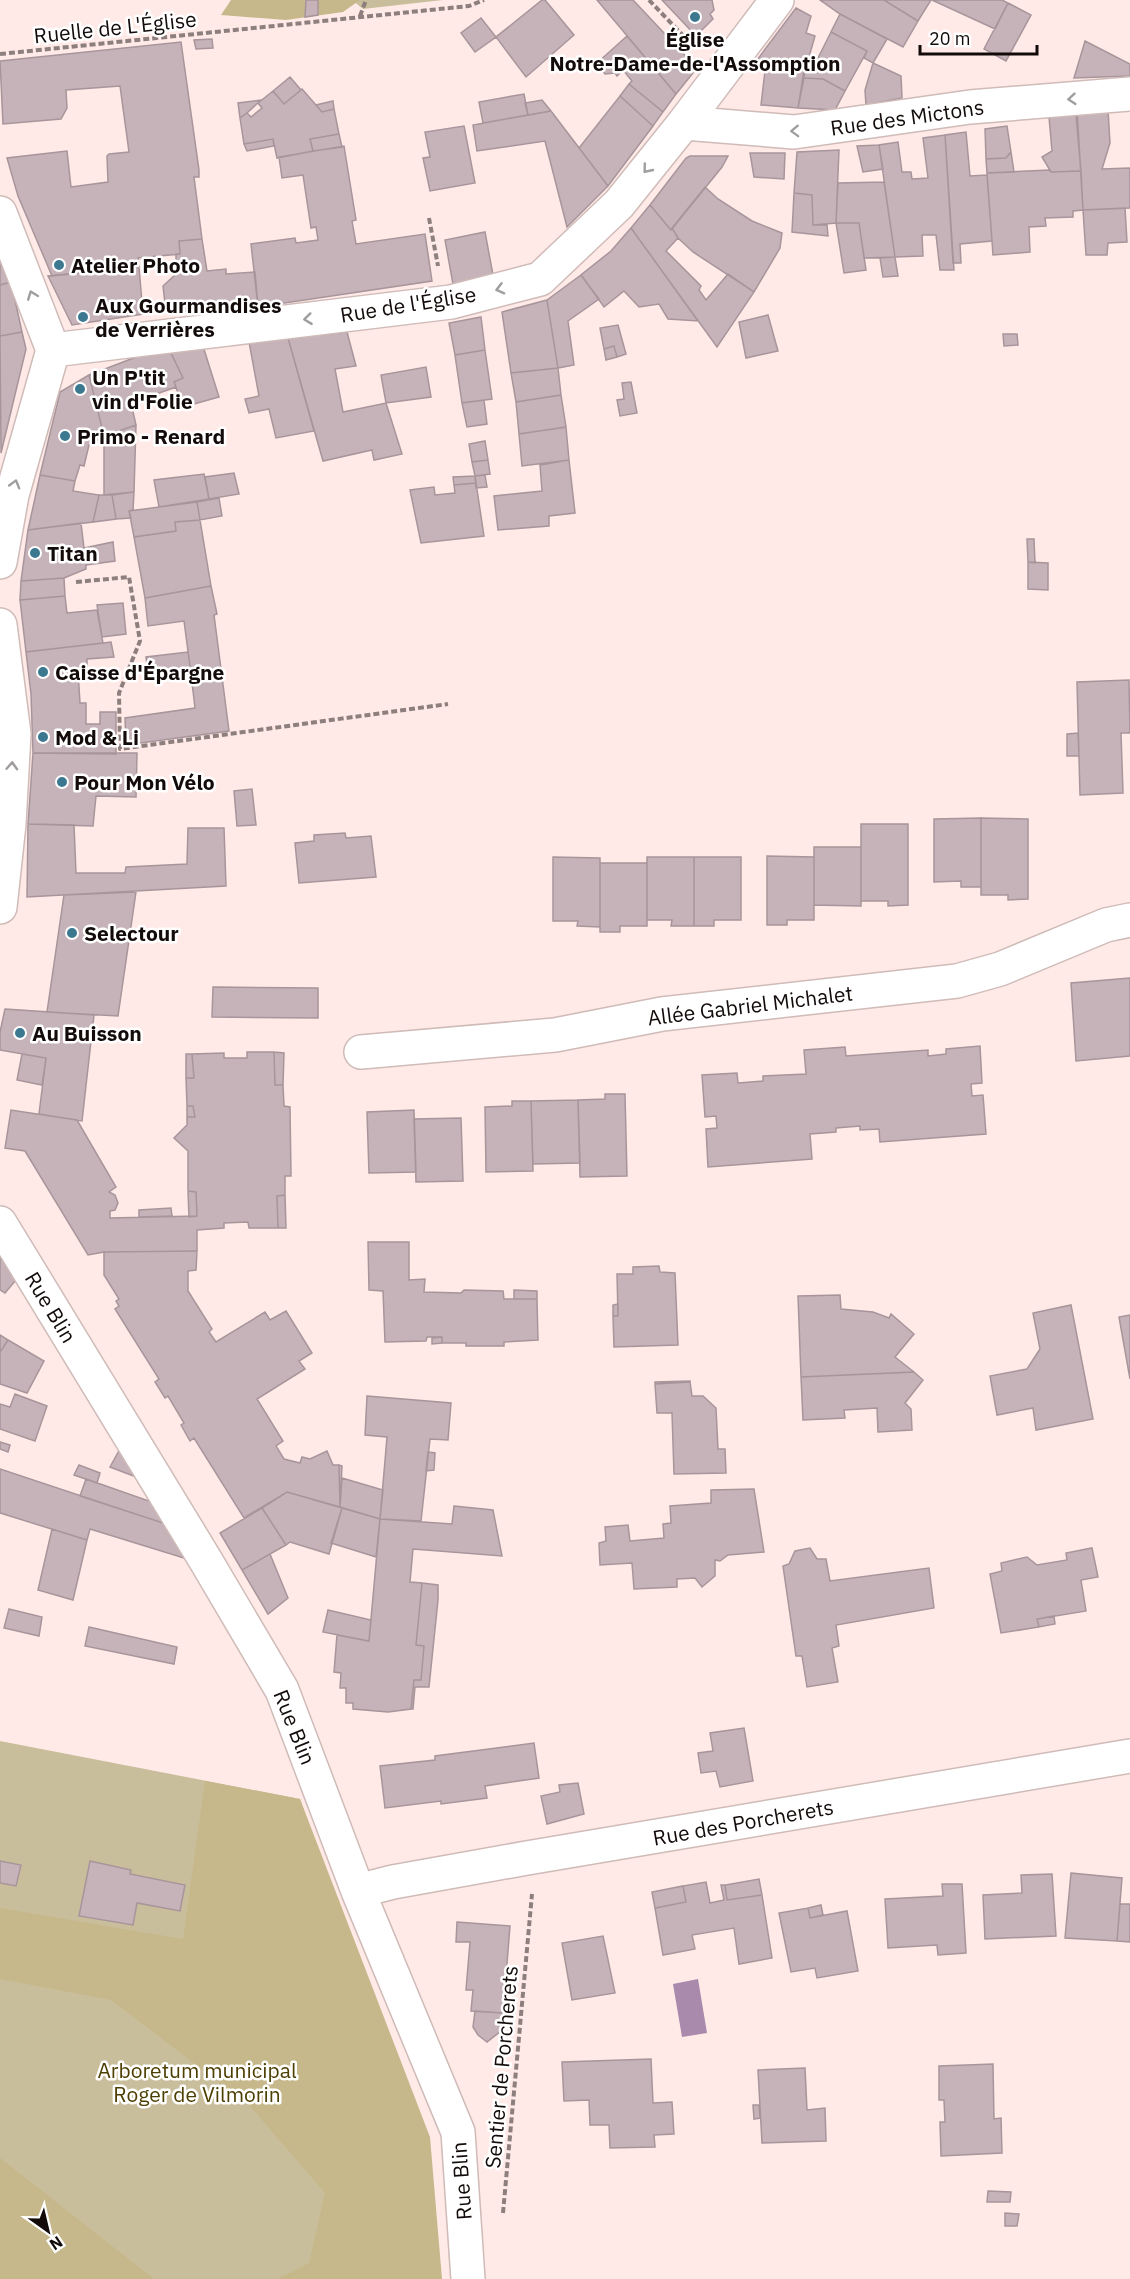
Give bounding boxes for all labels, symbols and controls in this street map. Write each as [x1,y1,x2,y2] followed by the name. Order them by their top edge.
[32,5,198,49] street label: Ruelle de L'Église
[688,10,702,24] marker: Église Notre-Dame-de-l'Assomption
[920,18,1037,56] scale bar
[549,25,841,77] place label: Église Notre-Dame-de-l'Assomption
[929,27,971,50] text: 20 m
[828,92,986,142] street label: Rue des Mictons
[1067,92,1076,105] one-way arrow
[790,124,799,137] one-way arrow
[644,162,655,173] one-way arrow
[71,251,200,279] place label: Atelier Photo
[52,258,66,272] marker: Atelier Photo
[338,279,478,329] street label: Rue de l'Église
[495,282,506,294] one-way arrow
[27,290,39,301] one-way arrow
[95,291,282,343] place label: Aux Gourmandises de Verrières
[76,310,90,324] marker: Aux Gourmandises de Verrières
[303,312,312,324] one-way arrow
[92,363,193,415] place label: Un P'tit vin d'Folie
[73,382,87,396] marker: Un P'tit vin d'Folie
[77,422,225,450] place label: Primo - Renard
[58,429,72,443] marker: Primo - Renard
[8,479,20,490] one-way arrow
[47,539,98,567] place label: Titan
[28,546,42,560] marker: Titan
[55,658,225,686] place label: Caisse d'Épargne
[36,665,50,679] marker: Caisse d'Épargne
[55,723,139,751] place label: Mod & Li
[36,730,50,744] marker: Mod & Li
[6,761,19,770] one-way arrow
[74,768,215,796] place label: Pour Mon Vélo
[55,775,69,789] marker: Pour Mon Vélo
[84,919,179,947] place label: Selectour
[65,926,79,940] marker: Selectour
[646,979,854,1031] street label: Allée Gabriel Michalet
[32,1019,142,1047] place label: Au Buisson
[13,1026,27,1040] marker: Au Buisson
[19,1266,83,1348] street label: Rue Blin
[267,1685,323,1769] street label: Rue Blin
[650,1792,836,1852] street label: Rue des Porcherets
[478,1964,524,2170] street label: Sentier de Porcherets
[97,2056,297,2108] park label: Arboretum municipal Roger de Vilmorin
[444,2141,478,2221] street label: Rue Blin
[18,2201,78,2261] north arrow
[46,2232,67,2255] text: N

